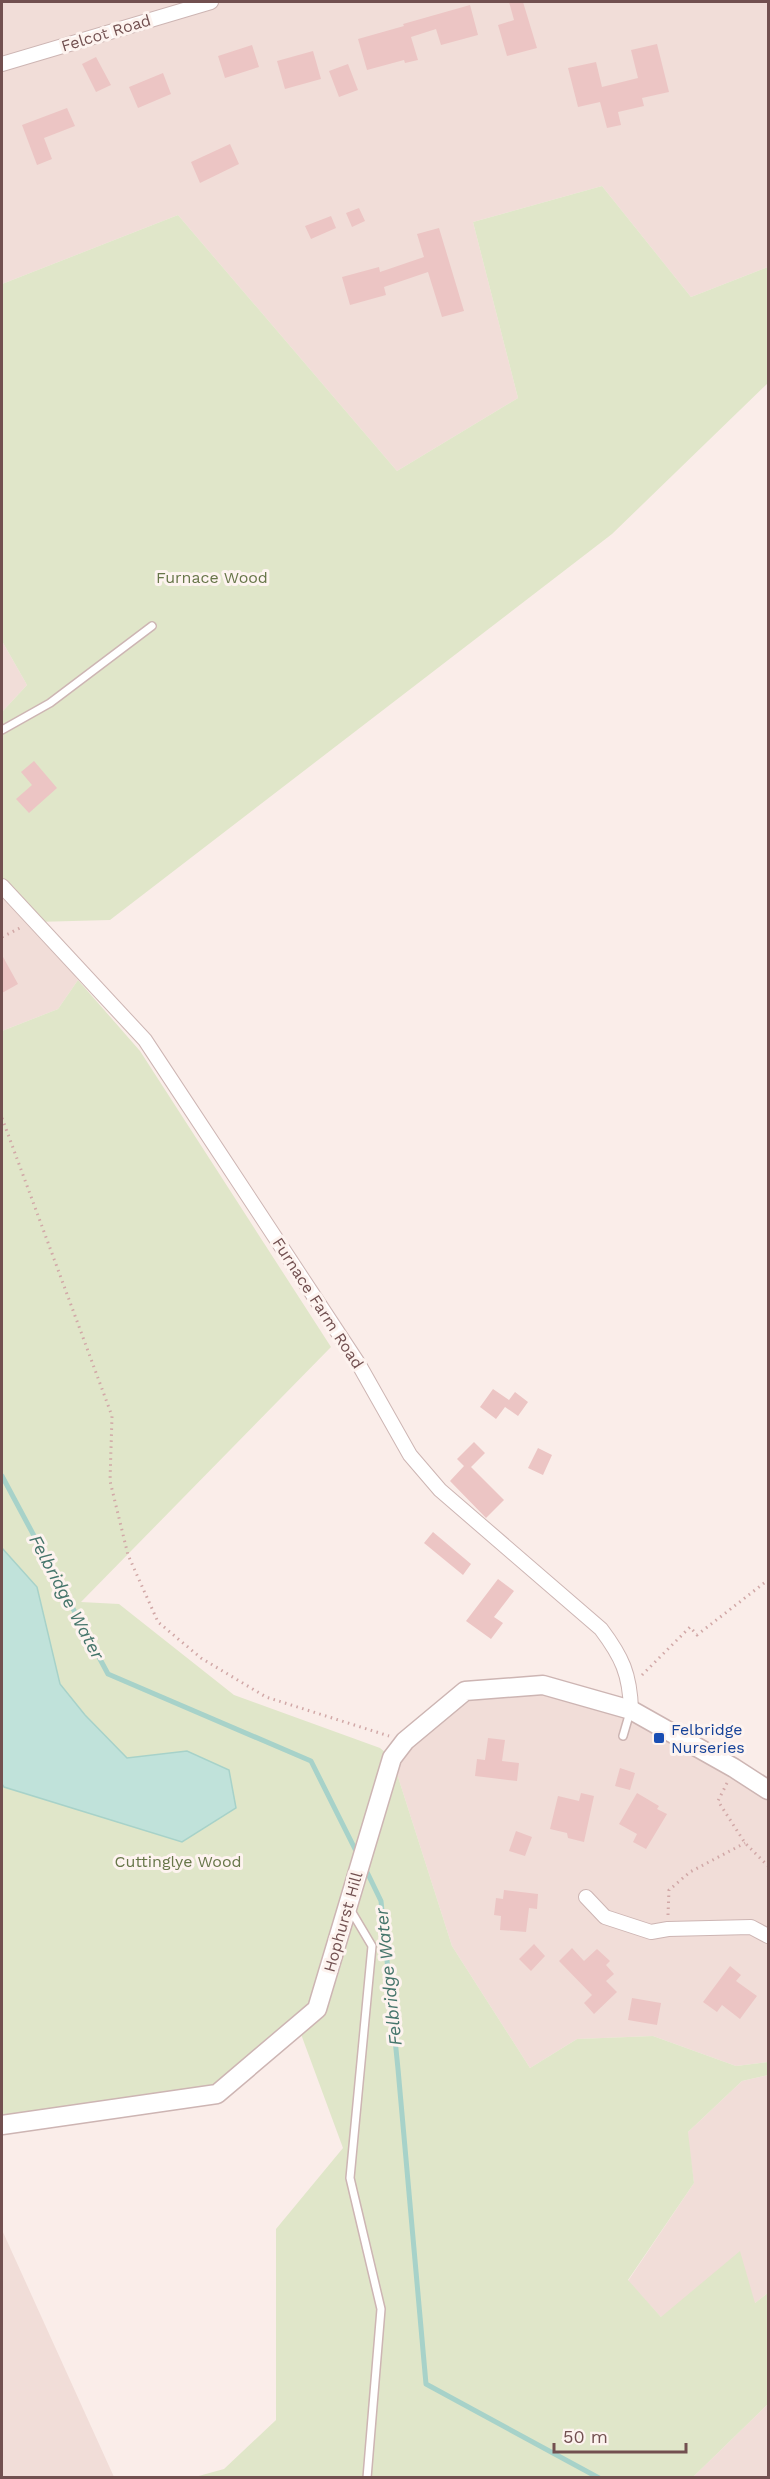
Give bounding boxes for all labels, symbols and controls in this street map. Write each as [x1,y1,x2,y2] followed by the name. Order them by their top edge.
[59,10,153,56] street label: Felcot Road
[156,568,268,587] park label: Furnace Wood
[269,1234,367,1372] street label: Furnace Farm Road
[25,1531,109,1664] water label: Felbridge Water
[671,1720,745,1757] place label: Felbridge Nurseries
[652,1731,666,1745] marker: Felbridge Nurseries
[114,1852,242,1871] park label: Cuttinglye Wood
[320,1869,366,1974] street label: Hophurst Hill
[370,1906,406,2047] water label: Felbridge Water
[554,2416,686,2454] scale bar
[563,2426,608,2447] text: 50 m

